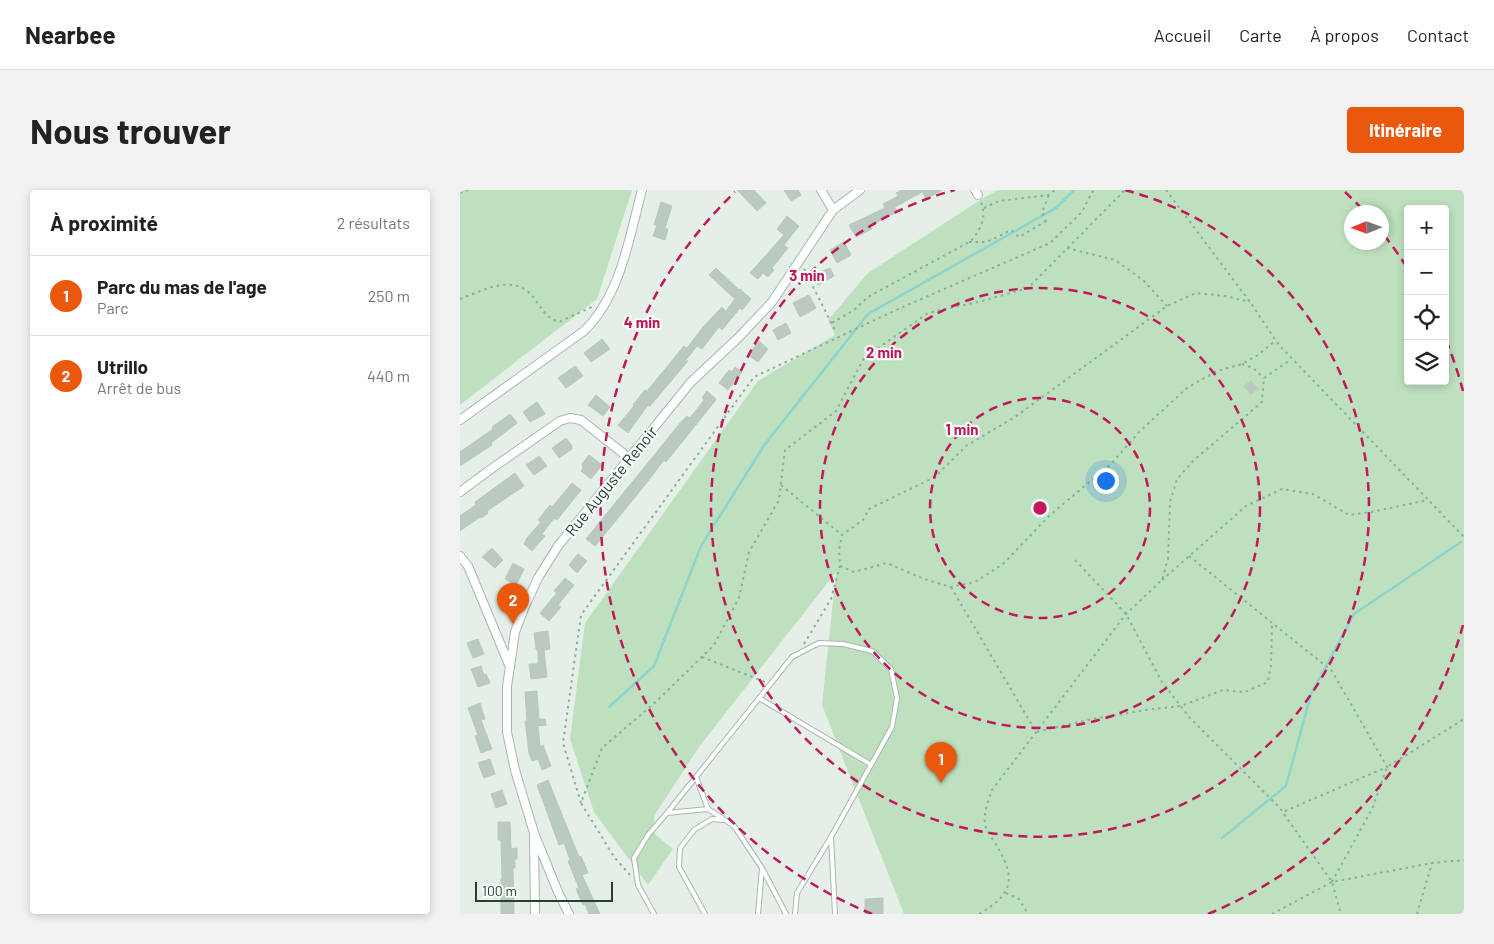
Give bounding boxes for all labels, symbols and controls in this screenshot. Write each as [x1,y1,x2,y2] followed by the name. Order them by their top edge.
[25,20,116,49] text: Nearbee
[1154,24,1211,46] text: Accueil
[1239,24,1282,46] text: Carte
[1310,24,1379,46] text: À propos
[1407,24,1469,46] text: Contact
[1347,107,1464,153] button: Itinéraire
[30,109,231,151] text: Nous trouver
[1344,205,1389,250] north arrow
[1404,205,1449,385] map controls
[1404,205,1449,250] button: +
[50,210,158,235] text: À proximité
[337,213,410,232] text: 2 résultats
[1404,250,1449,295] button: −
[789,266,825,284] text: 3 min
[97,275,267,298] text: Parc du mas de l'age
[63,286,69,305] text: 1
[368,286,410,305] text: 250 m
[1404,295,1449,340] button: locate
[97,298,129,317] text: Parc
[624,313,660,331] text: 4 min
[1404,340,1449,385] button: layers
[866,343,902,361] text: 2 min
[97,355,148,378] text: Utrillo
[62,366,70,385] text: 2
[367,366,410,385] text: 440 m
[97,378,181,397] text: Arrêt de bus
[946,420,978,438] text: 1 min
[560,422,661,539] street label: Rue Auguste Renoir
[1093,468,1119,494] your location
[1031,499,1049,517] centre of rings
[497,583,529,624] pin: 2
[925,742,957,783] pin: 1
[475,879,612,902] scale bar
[482,882,517,899] text: 100 m

